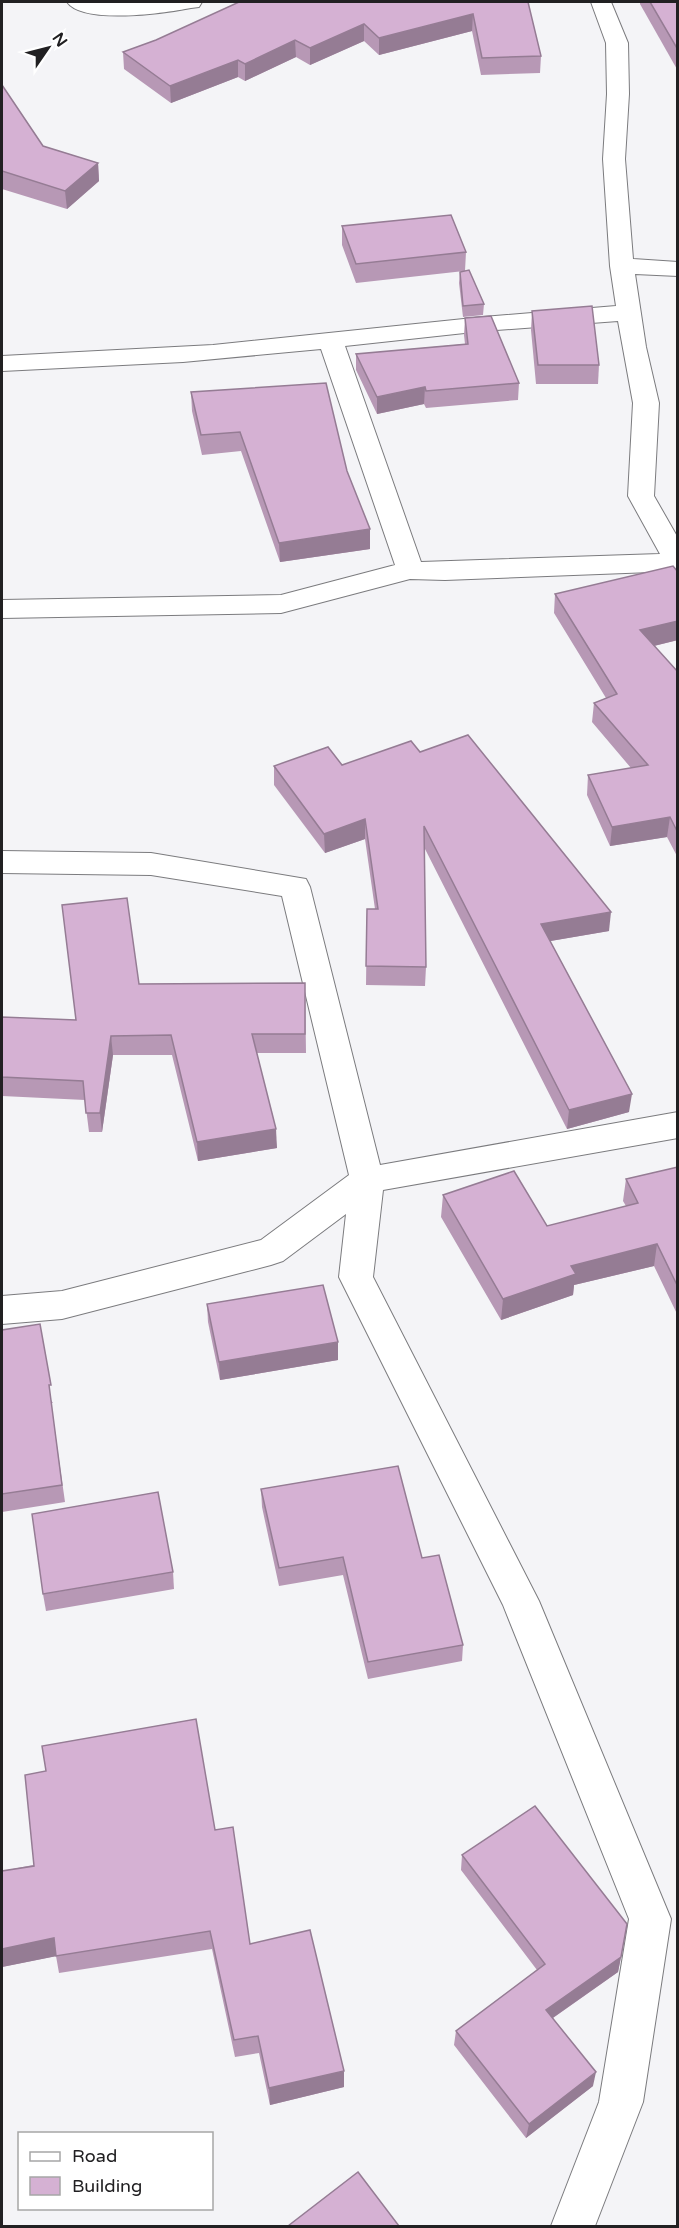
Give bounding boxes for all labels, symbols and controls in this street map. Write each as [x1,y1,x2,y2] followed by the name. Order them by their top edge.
[18,18,78,78] north arrow
[48,29,71,51] text: N
[18,2132,213,2210] legend
[72,2145,117,2167] text: Road
[72,2175,142,2197] text: Building

